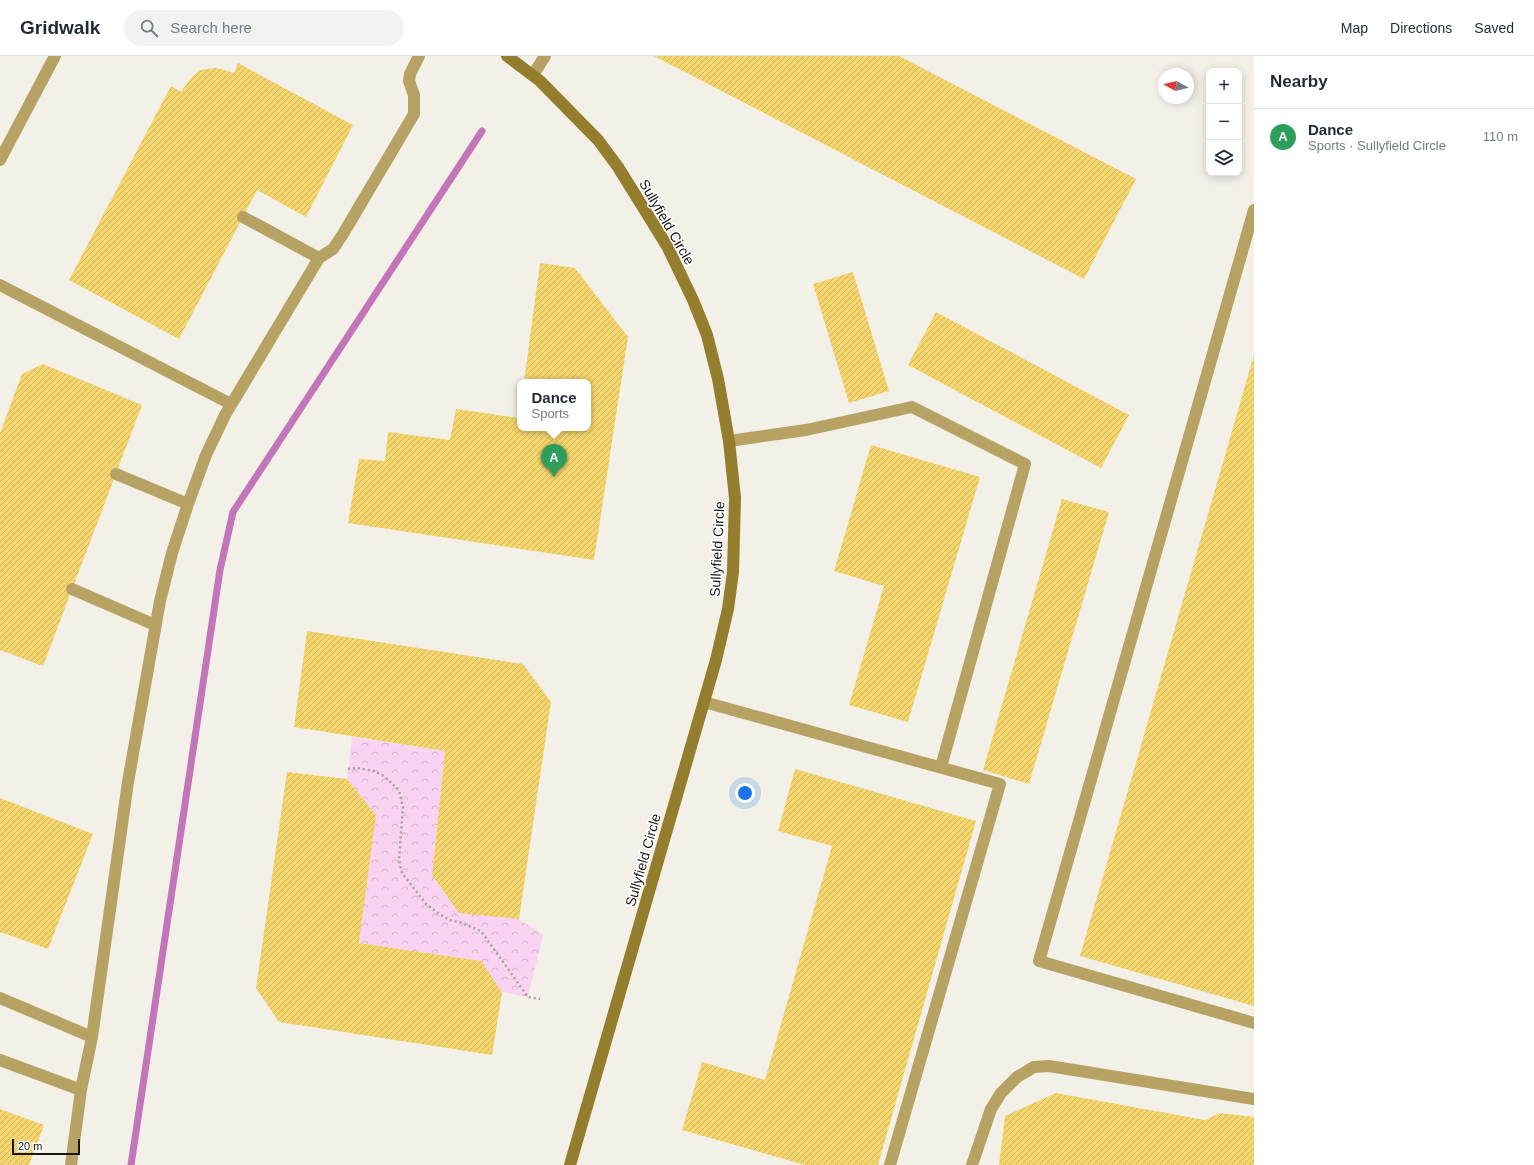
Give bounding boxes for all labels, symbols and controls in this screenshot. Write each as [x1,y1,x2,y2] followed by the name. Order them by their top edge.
[124,10,404,46] search box
[20,17,100,38] text: Gridwalk
[138,17,160,39] icon: search
[170,19,252,36] text: Search here
[1341,20,1368,36] text: Map
[1390,20,1452,36] text: Directions
[1474,20,1514,36] text: Saved
[1158,68,1194,104] north arrow
[1206,68,1242,176] map controls
[1206,68,1242,104] button: +
[1270,72,1328,91] text: Nearby
[1206,104,1242,140] button: −
[1308,121,1353,138] text: Dance
[1278,129,1288,144] text: A
[1483,129,1518,144] text: 110 m
[1308,138,1446,153] text: Sports · Sullyfield Circle
[1206,140,1242,176] button: layers
[636,177,698,268] street label: Sullyfield Circle
[517,379,591,431] popup
[531,389,577,406] text: Dance
[531,406,569,421] text: Sports
[541,444,567,477] pin: A
[707,501,728,597] street label: Sullyfield Circle
[735,783,755,803] your location
[622,812,664,908] street label: Sullyfield Circle
[12,1137,80,1156] scale bar
[18,1140,42,1152] text: 20 m

